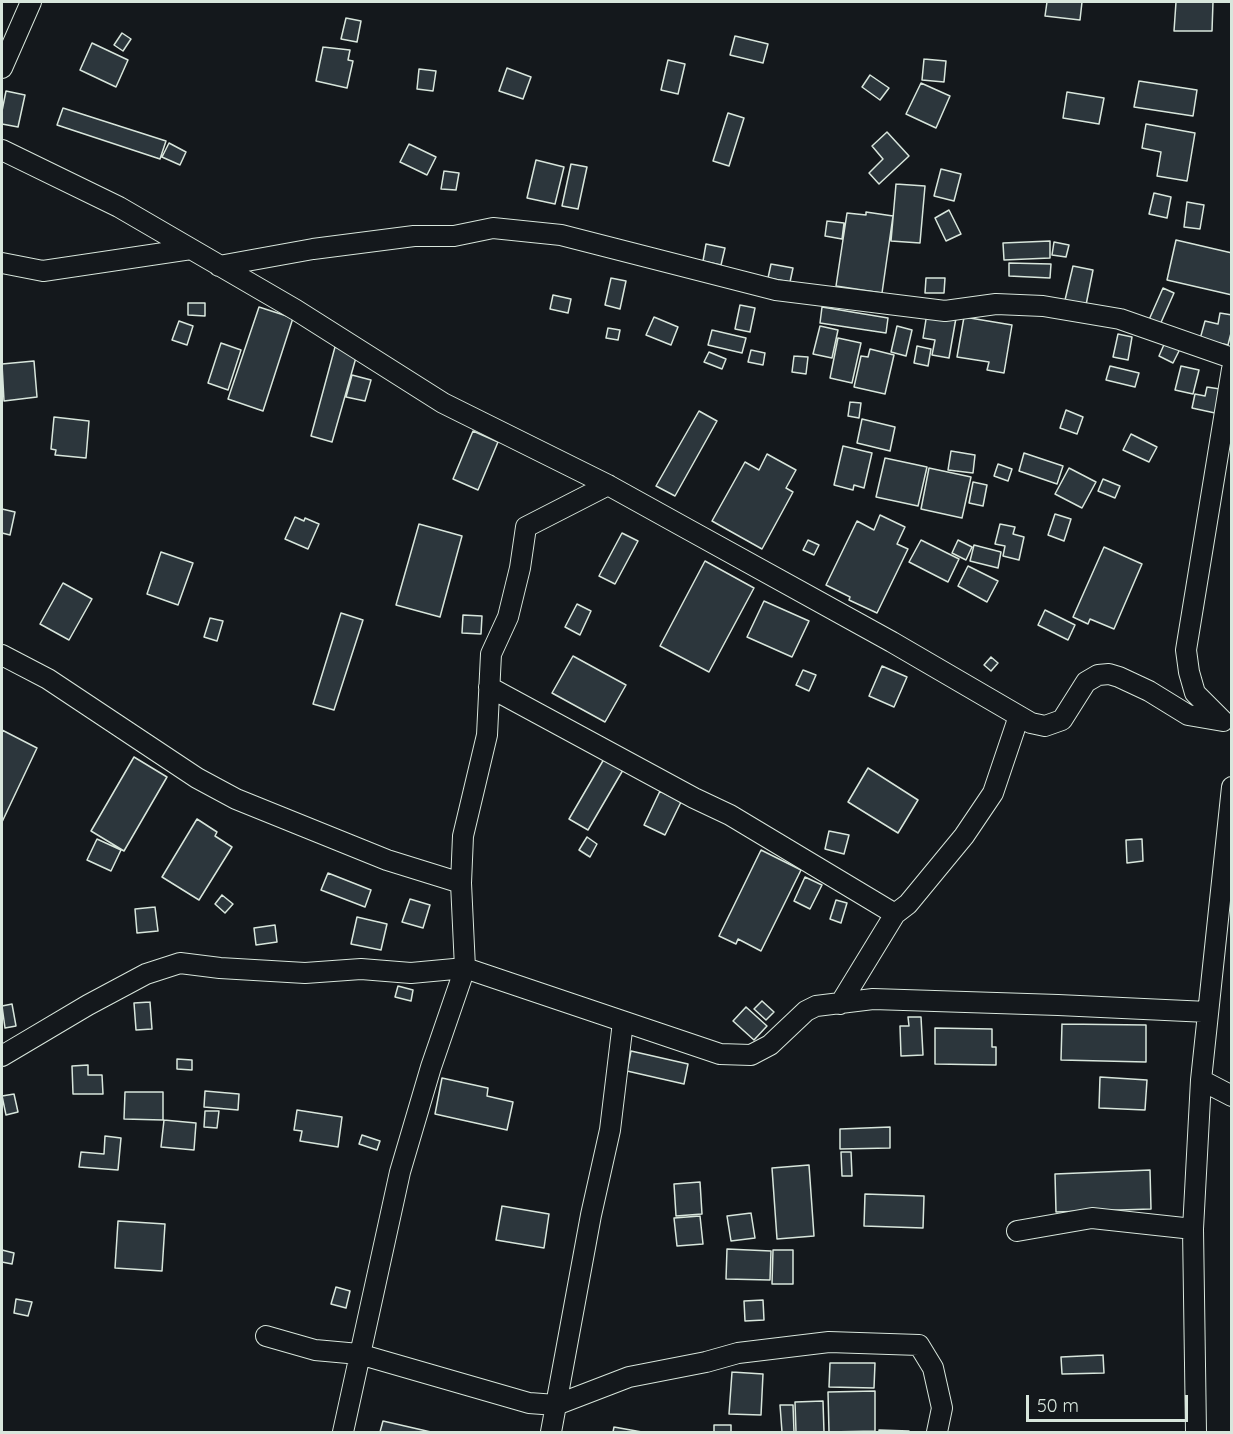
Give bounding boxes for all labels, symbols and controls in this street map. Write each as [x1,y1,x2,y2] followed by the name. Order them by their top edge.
[1029,1383,1191,1421] scale bar
[1037,1394,1079,1417] text: 50 m

